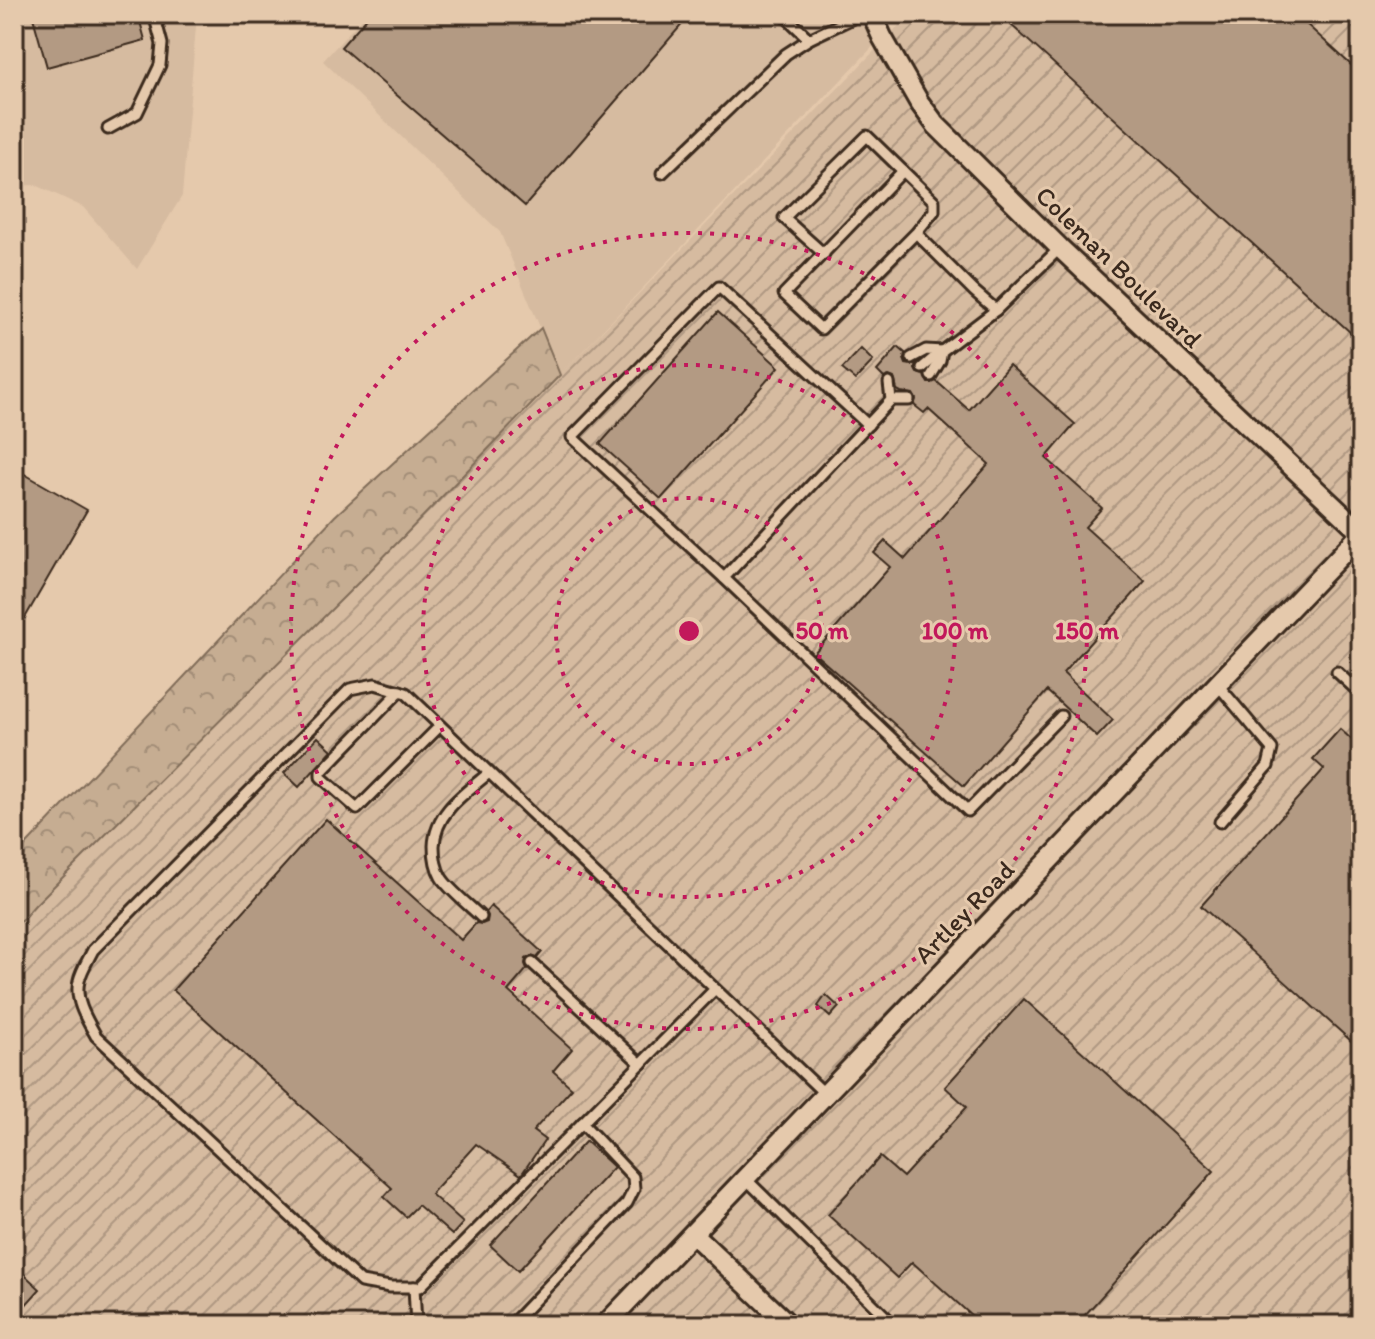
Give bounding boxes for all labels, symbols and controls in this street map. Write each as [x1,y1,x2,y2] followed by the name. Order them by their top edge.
[1029,179,1209,355] street label: Coleman Boulevard
[796,616,849,645] text: 50 m
[922,616,989,645] text: 100 m
[1055,616,1120,645] text: 150 m
[675,617,703,645] centre of rings
[907,854,1021,970] street label: Artley Road

